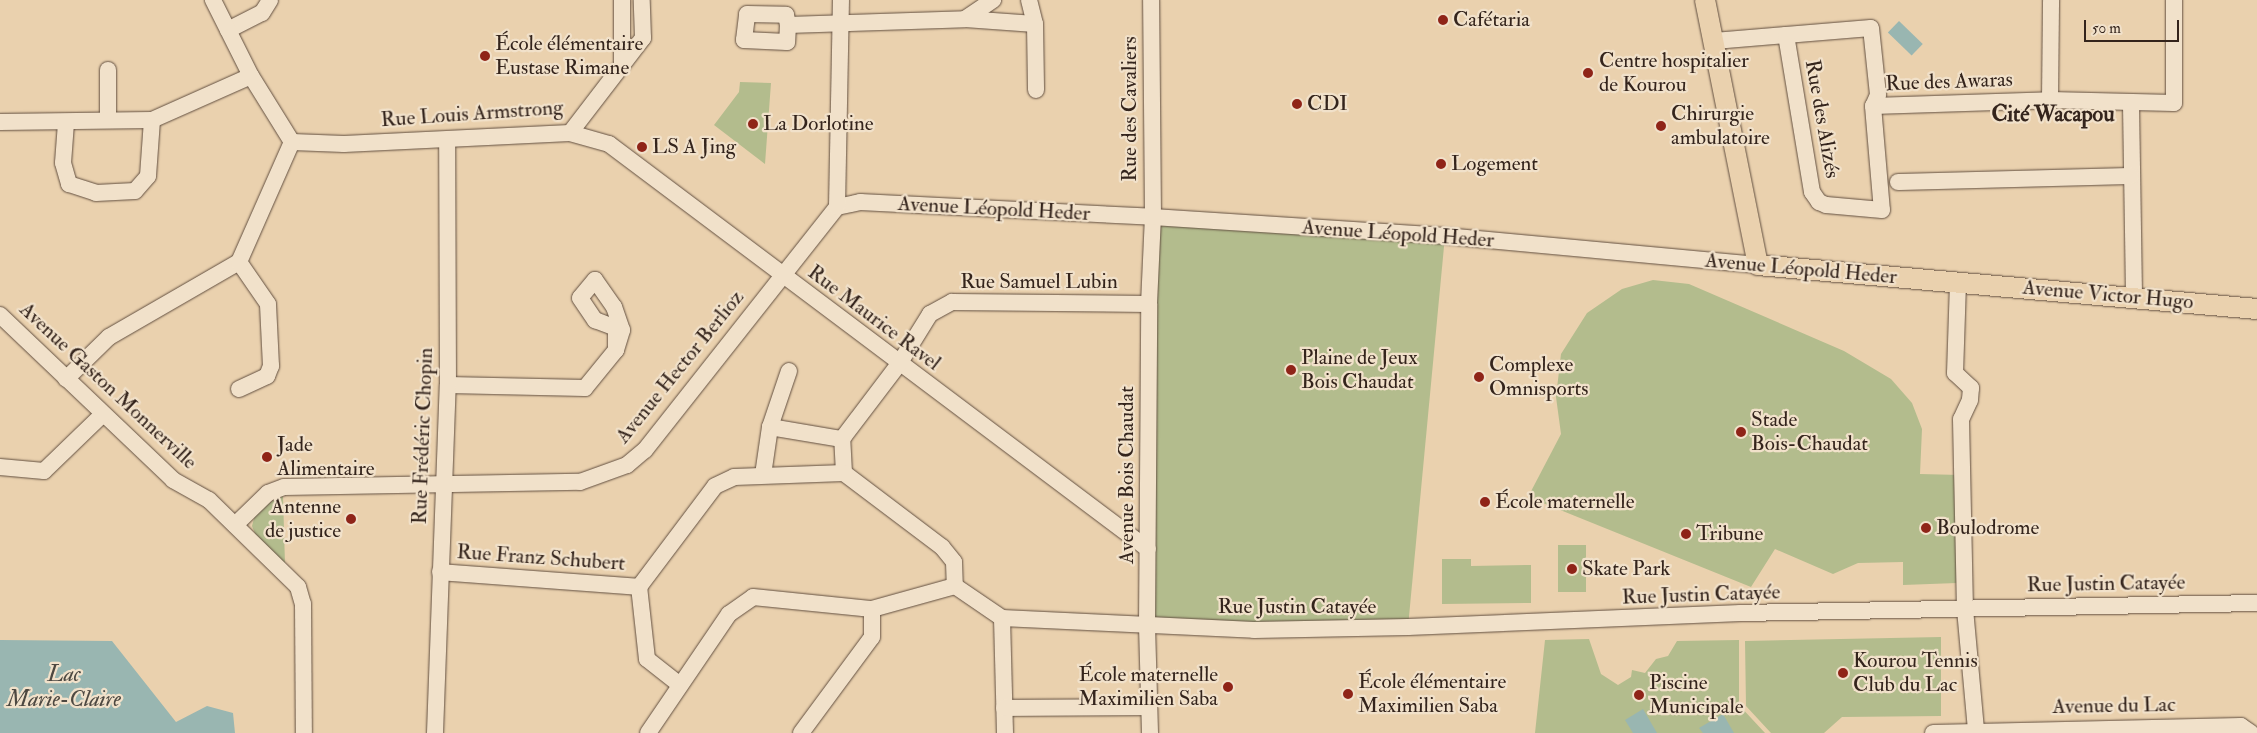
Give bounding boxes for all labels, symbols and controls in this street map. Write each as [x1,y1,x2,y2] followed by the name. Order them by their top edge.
[1453,7,1530,33] place label: Cafétaria
[2087,10,2182,42] scale bar
[1437,14,1449,26] marker: Cafétaria
[2092,19,2121,38] text: 50 m
[495,31,643,81] place label: École élémentaire Eustase Rimane
[1117,36,1143,182] street label: Rue des Cavaliers
[1599,48,1749,98] place label: Centre hospitalier de Kourou
[479,50,491,62] marker: École élémentaire Eustase Rimane
[1799,58,1845,180] street label: Rue des Alizés
[1581,66,1595,80] marker: Centre hospitalier de Kourou
[1885,67,2013,97] street label: Rue des Awaras
[1307,91,1348,117] place label: CDI
[380,95,564,133] street label: Rue Louis Armstrong
[1291,98,1303,110] marker: CDI
[1671,101,1770,151] place label: Chirurgie ambulatoire
[1991,102,2115,128] district label: Cité Wacapou
[763,111,874,137] place label: La Dorlotine
[747,118,759,130] marker: La Dorlotine
[1655,120,1667,132] marker: Chirurgie ambulatoire
[652,134,736,160] place label: LS A Jing
[636,141,648,153] marker: LS A Jing
[1451,151,1538,177] place label: Logement
[1435,158,1447,170] marker: Logement
[897,191,1091,227] street label: Avenue Léopold Heder
[1301,215,1495,253] street label: Avenue Léopold Heder
[1704,248,1898,290] street label: Avenue Léopold Heder
[803,260,945,376] street label: Rue Maurice Ravel
[960,269,1118,295] street label: Rue Samuel Lubin
[2022,275,2194,315] street label: Avenue Victor Hugo
[610,285,750,449] street label: Avenue Hector Berlioz
[14,297,202,475] street label: Avenue Gaston Monnerville
[1301,345,1418,395] place label: Plaine de Jeux Bois Chaudat
[407,347,439,525] street label: Rue Frédéric Chopin
[1489,352,1589,402] place label: Complexe Omnisports
[1285,364,1297,376] marker: Plaine de Jeux Bois Chaudat
[1473,371,1485,383] marker: Complexe Omnisports
[1114,386,1140,564] street label: Avenue Bois Chaudat
[1751,407,1868,457] place label: Stade Bois-Chaudat
[1735,426,1747,438] marker: Stade Bois-Chaudat
[277,432,375,482] place label: Jade Alimentaire
[261,451,273,463] marker: Jade Alimentaire
[1495,489,1634,515] place label: École maternelle
[265,494,341,544] place label: Antenne de justice
[1479,496,1491,508] marker: École maternelle
[345,513,357,525] marker: Antenne de justice
[1936,515,2039,541] place label: Boulodrome
[1696,521,1763,547] place label: Tribune
[1920,522,1932,534] marker: Boulodrome
[1680,528,1692,540] marker: Tribune
[456,540,626,576] street label: Rue Franz Schubert
[1582,556,1670,582] place label: Skate Park
[1566,563,1578,575] marker: Skate Park
[2027,570,2185,598] street label: Rue Justin Catayée
[1621,580,1781,610] street label: Rue Justin Catayée
[1218,594,1376,620] street label: Rue Justin Catayée
[1853,648,1978,698] place label: Kourou Tennis Club du Lac
[7,661,121,712] water label: Lac Marie-Claire
[1078,662,1218,712] place label: École maternelle Maximilien Saba
[1837,667,1849,679] marker: Kourou Tennis Club du Lac
[1358,669,1506,719] place label: École élémentaire Maximilien Saba
[1649,670,1743,720] place label: Piscine Municipale
[1222,681,1234,693] marker: École maternelle Maximilien Saba
[1342,688,1354,700] marker: École élémentaire Maximilien Saba
[1633,689,1645,701] marker: Piscine Municipale
[2052,692,2176,720] street label: Avenue du Lac

